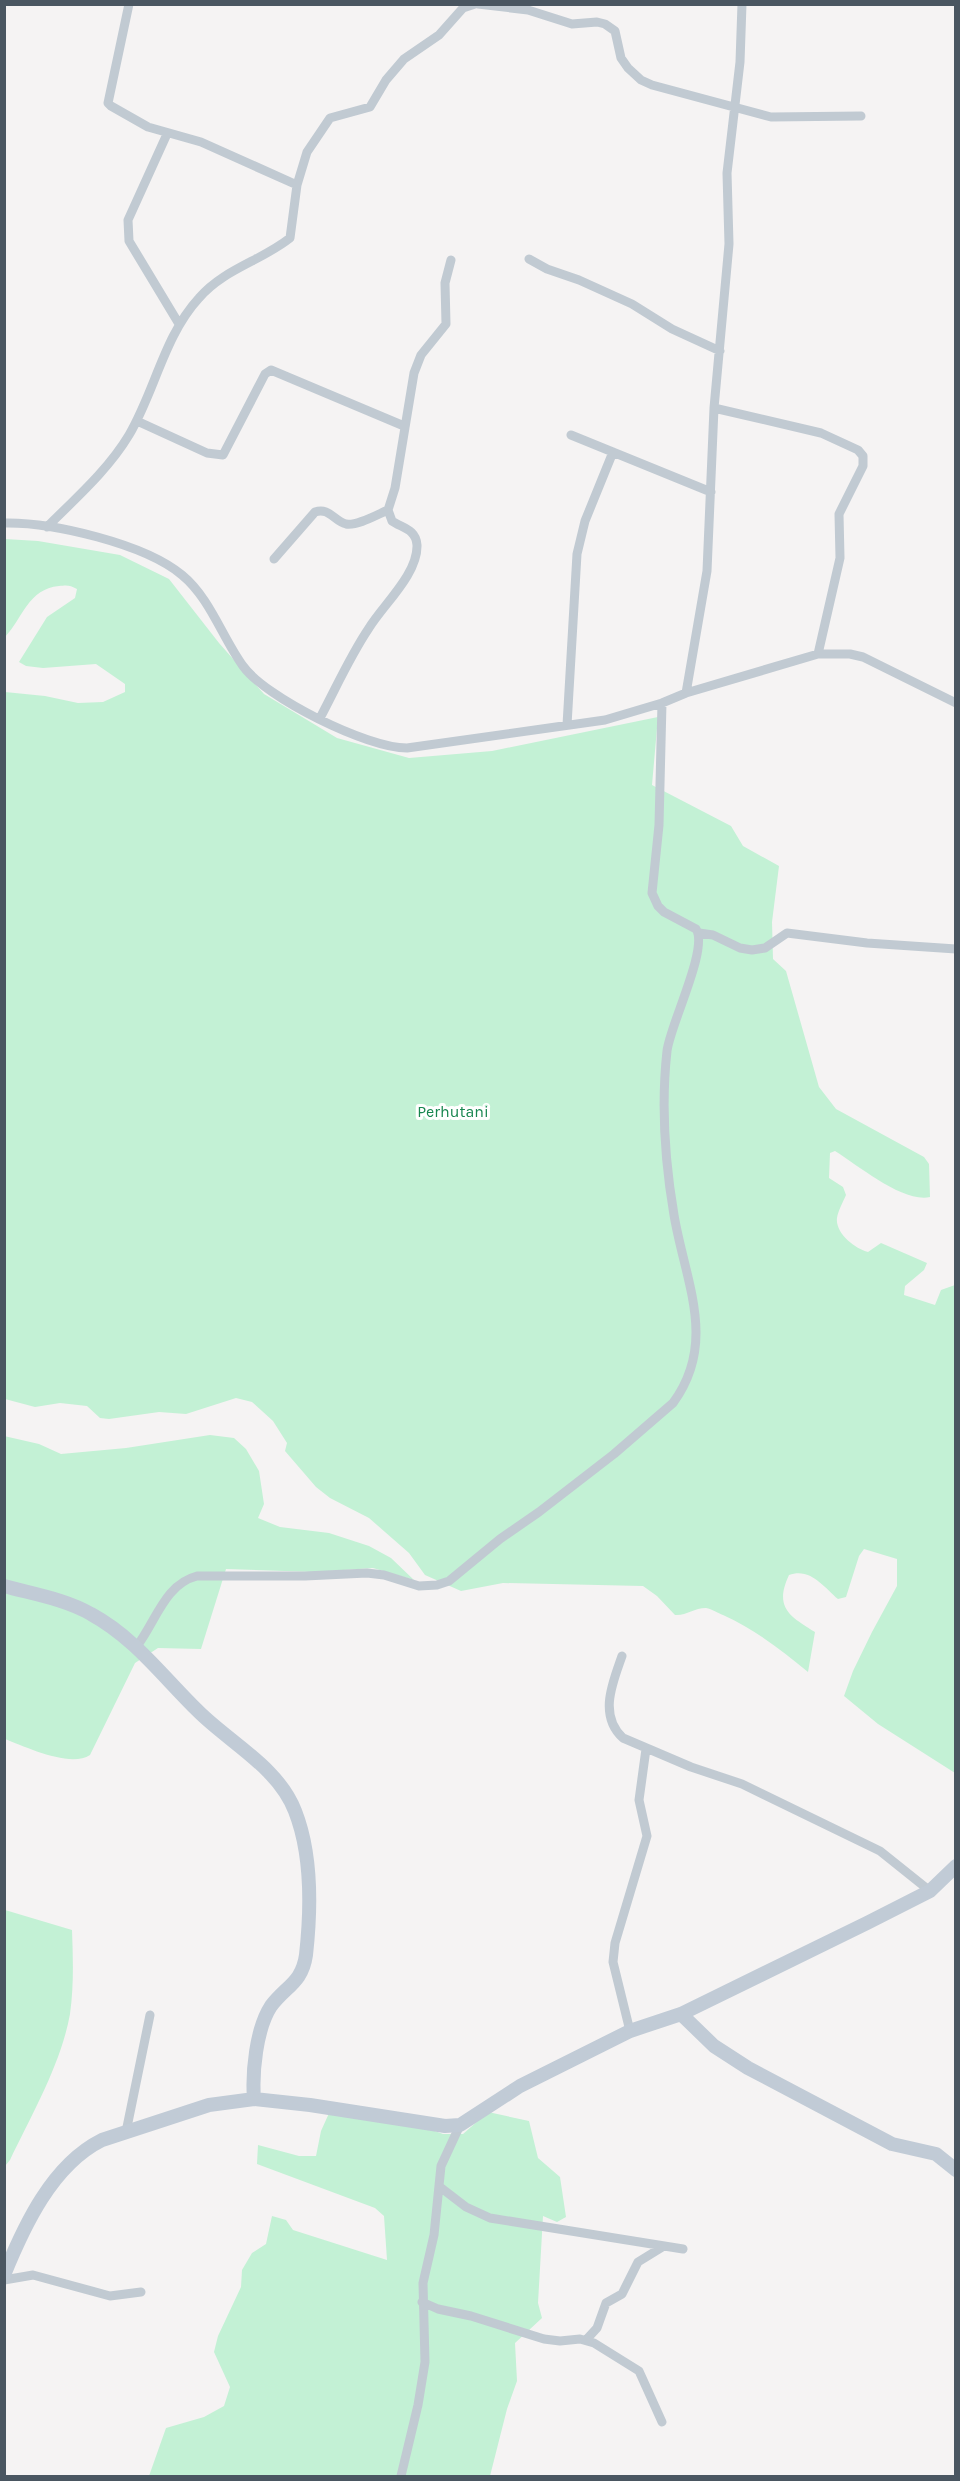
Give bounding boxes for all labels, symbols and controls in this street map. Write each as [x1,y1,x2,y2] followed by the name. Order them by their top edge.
[417,1102,489,1121] park label: Perhutani

